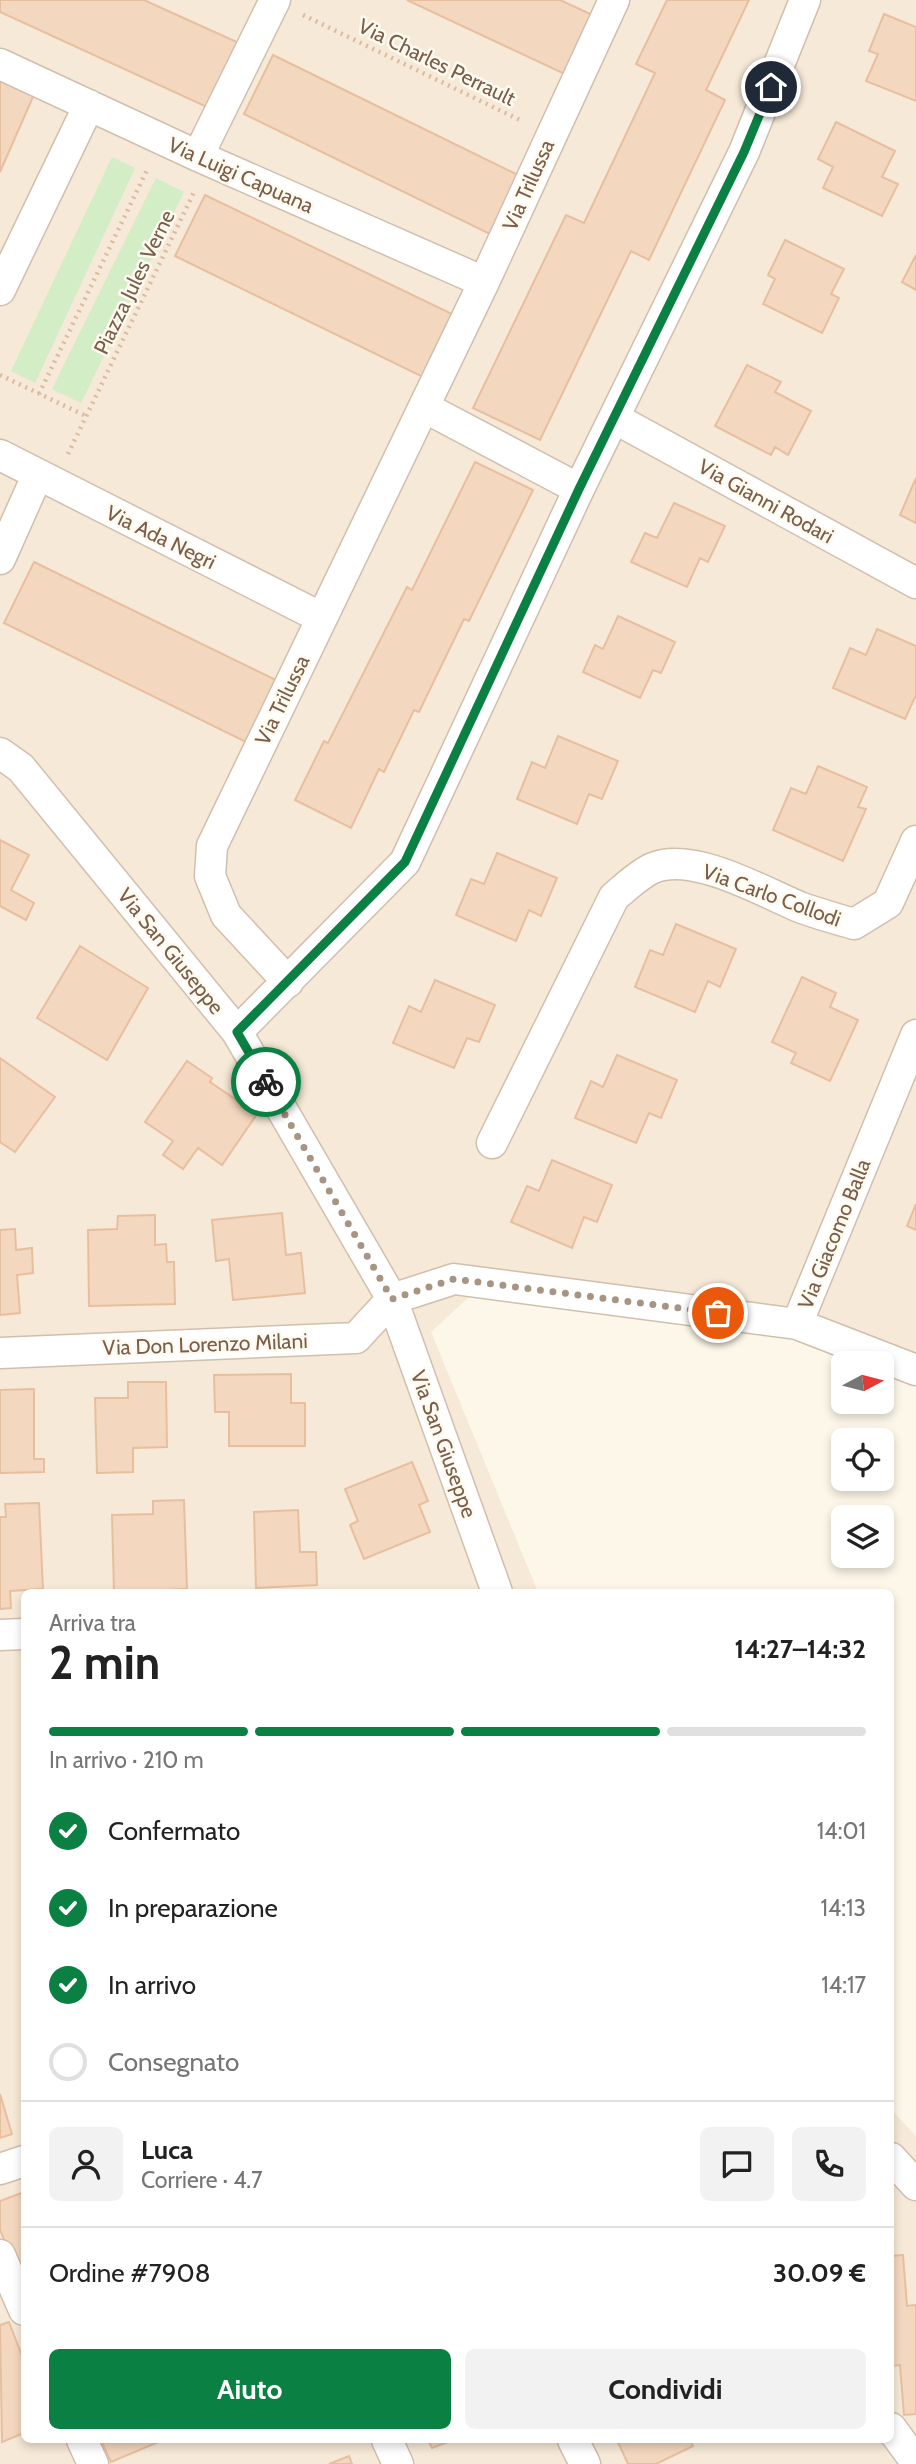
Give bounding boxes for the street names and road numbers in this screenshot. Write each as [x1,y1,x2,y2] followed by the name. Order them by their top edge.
[354,13,520,111] street label: Via Charles Perrault
[164,132,318,218] street label: Via Luigi Capuana
[497,136,559,234] street label: Via Trilussa
[88,205,180,358] street label: Piazza Jules Verne
[694,454,838,548] street label: Via Gianni Rodari
[102,500,220,574] street label: Via Ada Negri
[250,651,314,749] street label: Via Trilussa
[699,858,845,932] street label: Via Carlo Collodi
[113,883,230,1019] street label: Via San Giuseppe
[792,1155,876,1313] street label: Via Giacomo Balla
[102,1328,308,1360] street label: Via Don Lorenzo Milani
[406,1367,482,1521] street label: Via San Giuseppe

